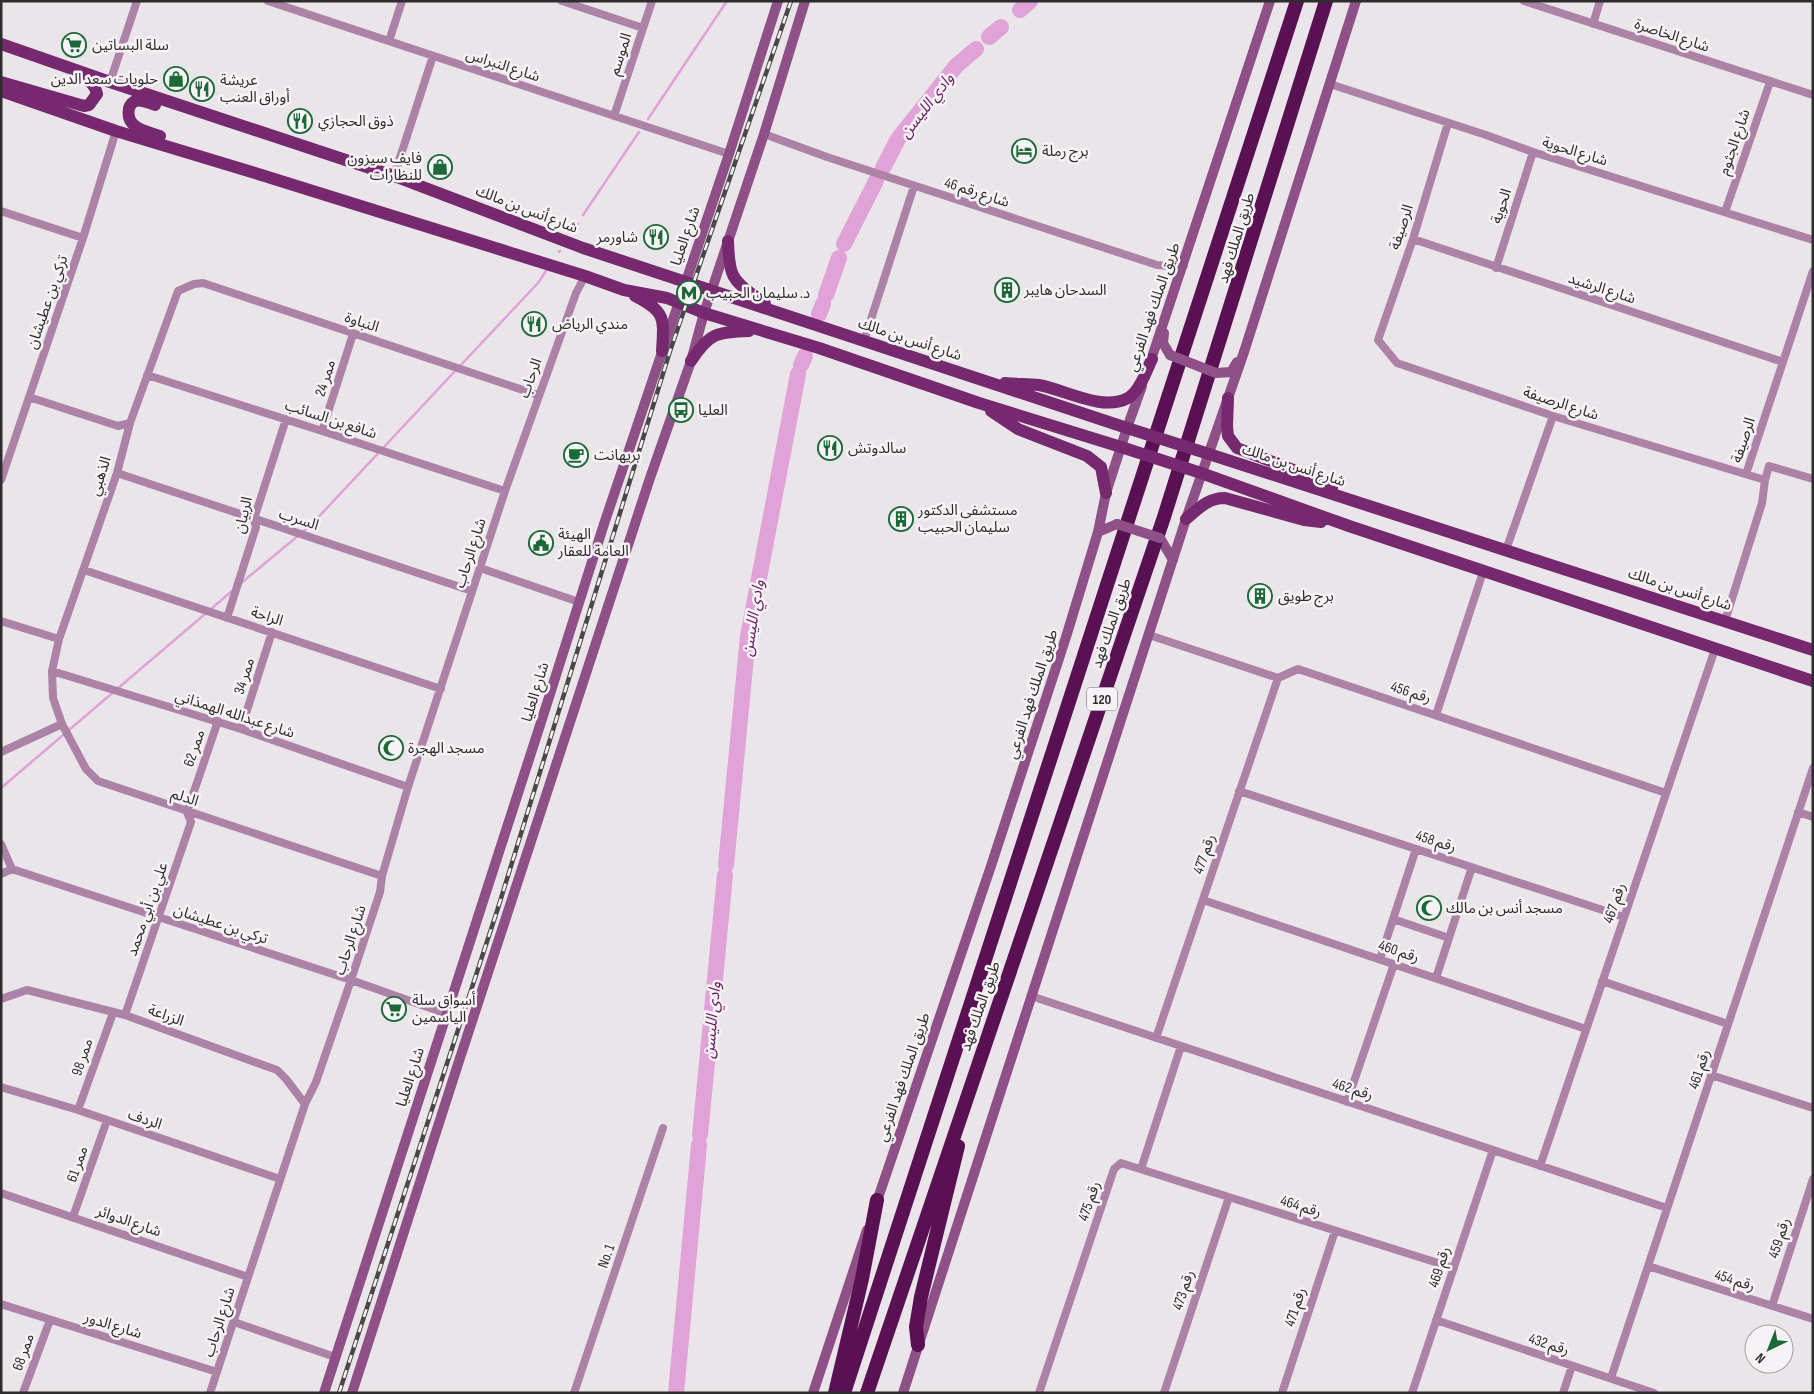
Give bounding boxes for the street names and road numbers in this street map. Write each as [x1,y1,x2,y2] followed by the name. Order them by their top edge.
[1631,14,1712,59] street label: شارع الخاصرة
[605,31,637,78] street label: الموسم
[463,45,542,88] street label: شارع النبراس
[1714,106,1757,178] street label: شارع الجثوم
[1539,133,1610,172] street label: شارع الحوية
[941,173,1012,214] street label: شارع رقم 46
[472,181,581,240] street label: شارع أنس بن مالك
[1487,186,1516,226] street label: الحوية
[1214,191,1259,286] street label: طريق الملك فهد
[1385,202,1418,252] street label: الرصيفة
[666,204,706,269] street label: شارع العليا
[1122,240,1186,375] street label: طريق الملك فهد الفرعي
[23,253,74,352] street label: تركي بن عطيشان
[1565,269,1638,310] street label: شارع الرشيد
[342,308,381,337] street label: النباوة
[855,314,964,367] street label: شارع أنس بن مالك
[515,356,546,401] street label: الرحاب
[311,358,340,399] street label: ممر 24
[1520,382,1601,427] street label: شارع الرصيفة
[282,396,379,445] street label: شافع بن السائب
[1727,415,1760,465] street label: الرصيفة
[1239,440,1348,493] street label: شارع أنس بن مالك
[85,454,117,499] street label: الذهبي
[230,495,257,535] street label: الربيان
[276,504,321,535] street label: السرب
[450,516,493,591] street label: شارع الرحاب
[1625,564,1734,617] street label: شارع أنس بن مالك
[1087,576,1136,671] street label: طريق الملك فهد
[248,602,285,631] street label: الراحة
[1003,627,1064,762] street label: طريق الملك فهد الفرعي
[230,655,259,697] street label: ممر 34
[517,660,556,725] street label: شارع العليا
[1388,677,1434,709] street label: رقم 456
[172,686,297,745] street label: شارع عبدالله الهمذاني
[1087,688,1117,711] road number: 120
[179,727,210,769] street label: ممر 62
[168,784,201,812] street label: الدلم
[1413,826,1459,858] street label: رقم 458
[1189,832,1221,877] street label: رقم 477
[123,859,174,959] street label: علي بن أبي محمد
[1599,880,1631,926] street label: رقم 467
[171,900,270,950] street label: تركي بن عطيشان
[330,903,373,978] street label: شارع الرحاب
[1376,936,1422,968] street label: رقم 460
[956,959,1005,1054] street label: طريق الملك فهد
[145,1000,186,1031] street label: الزراعة
[872,1010,936,1145] street label: طريق الملك فهد الفرعي
[67,1036,98,1078] street label: ممر 98
[392,1045,431,1110] street label: شارع العليا
[1684,1047,1716,1092] street label: رقم 461
[1330,1074,1376,1106] street label: رقم 462
[125,1105,164,1134] street label: الردف
[62,1144,93,1185] street label: ممر 61
[1074,1179,1106,1224] street label: رقم 475
[1278,1191,1324,1223] street label: رقم 464
[92,1201,164,1243] street label: شارع الدوائر
[1764,1215,1796,1261] street label: رقم 459
[594,1241,620,1271] street label: No. 1
[1424,1244,1456,1290] street label: رقم 469
[1712,1265,1757,1297] street label: رقم 454
[1168,1268,1200,1313] street label: رقم 473
[199,1285,242,1360] street label: شارع الرحاب
[1280,1285,1312,1329] street label: رقم 471
[80,1307,144,1345] street label: شارع الدور
[1526,1329,1571,1361] street label: رقم 432
[8,1331,39,1373] street label: ممر 68

